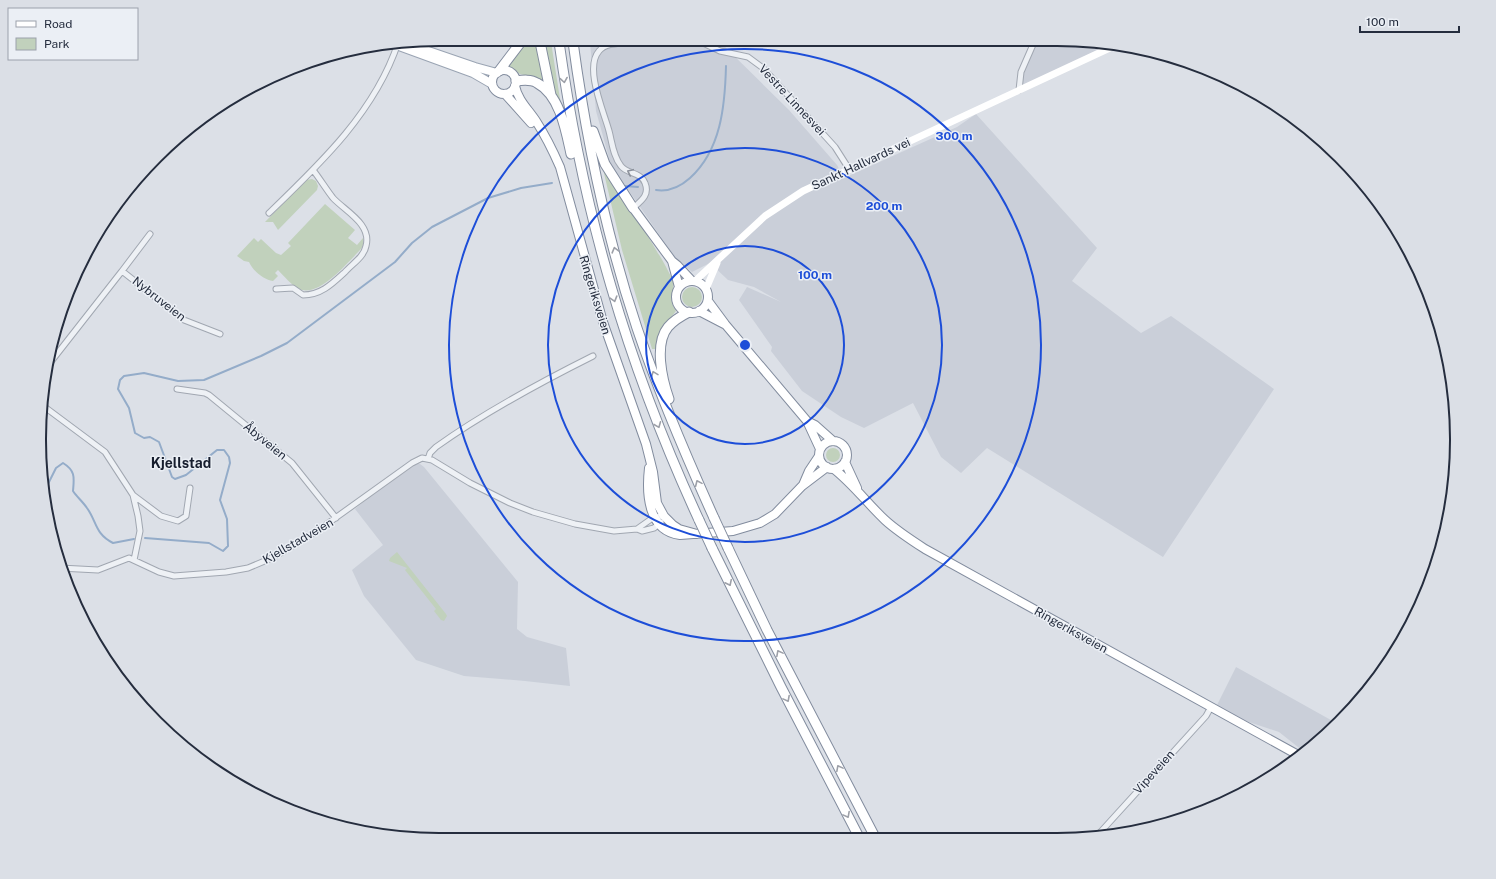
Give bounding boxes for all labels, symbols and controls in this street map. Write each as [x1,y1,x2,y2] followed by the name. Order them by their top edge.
[8,8,138,60] legend
[1360,8,1459,34] scale bar
[1366,15,1399,29] text: 100 m
[44,17,72,31] text: Road
[44,37,70,51] text: Park
[756,62,828,138] street label: Vestre Linnesvei
[559,77,568,83] one-way arrow
[936,129,973,143] text: 300 m
[809,135,913,193] street label: Sankt Hallvards vei
[627,169,634,177] one-way arrow
[866,199,902,213] text: 200 m
[611,247,619,253] one-way arrow
[576,254,614,336] street label: Ringeriksveien
[798,268,832,282] text: 100 m
[130,274,188,324] street label: Nybruveien
[609,295,618,302] one-way arrow
[738,338,752,352] centre of rings
[651,370,659,377] one-way arrow
[241,419,289,463] street label: Åbyveien
[653,421,661,428] one-way arrow
[151,455,211,471] district label: Kjellstad
[695,479,703,487] one-way arrow
[260,515,336,567] street label: Kjellstadveien
[724,579,732,587] one-way arrow
[1032,604,1110,656] street label: Ringeriksveien
[776,650,784,657] one-way arrow
[782,695,790,703] one-way arrow
[1131,747,1177,797] street label: Vipeveien
[836,765,844,772] one-way arrow
[843,811,850,818] one-way arrow

